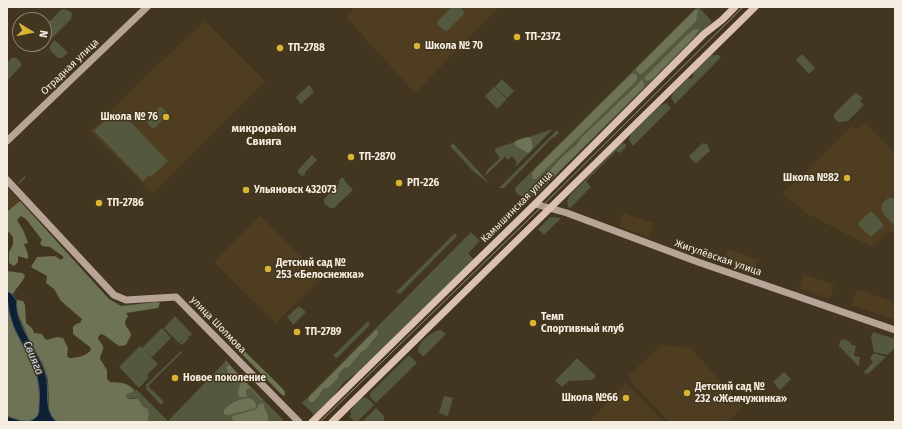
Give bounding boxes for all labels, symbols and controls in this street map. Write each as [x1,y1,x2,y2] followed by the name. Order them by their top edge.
[12,12,52,52] north arrow
[36,29,50,39] text: N
[525,31,561,43] place label: ТП-2372
[512,32,522,42] marker: ТП-2372
[39,36,101,98] street label: Отрадная улица
[425,40,483,52] place label: Школа № 70
[412,41,422,51] marker: Школа № 70
[288,42,325,54] place label: ТП-2788
[275,43,285,53] marker: ТП-2788
[100,111,158,123] place label: Школа № 76
[161,112,171,122] marker: Школа № 76
[232,122,296,148] district label: микрорайон Свияга
[359,151,396,163] place label: ТП-2870
[346,152,356,162] marker: ТП-2870
[479,169,555,245] street label: Камышинская улица
[783,172,839,184] place label: Школа №82
[842,173,852,183] marker: Школа №82
[407,177,439,189] place label: РП-226
[394,178,404,188] marker: РП-226
[254,184,337,196] place label: Ульяновск 432073
[241,185,251,195] marker: Ульяновск 432073
[107,197,144,209] place label: ТП-2786
[94,198,104,208] marker: ТП-2786
[673,237,763,279] street label: Жигулёвская улица
[276,257,364,280] place label: Детский сад № 253 «Белоснежка»
[263,264,273,274] marker: Детский сад № 253 «Белоснежка»
[188,294,248,356] street label: улица Шолмова
[541,311,624,334] place label: Темп Спортивный клуб
[528,318,538,328] marker: Темп Спортивный клуб
[305,326,341,338] place label: ТП-2789
[292,327,302,337] marker: ТП-2789
[20,339,46,377] water label: Свияга
[183,372,266,384] place label: Новое поколение
[170,373,180,383] marker: Новое поколение
[695,381,787,404] place label: Детский сад № 232 «Жемчужинка»
[682,388,692,398] marker: Детский сад № 232 «Жемчужинка»
[562,392,618,404] place label: Школа №66
[621,393,631,403] marker: Школа №66

